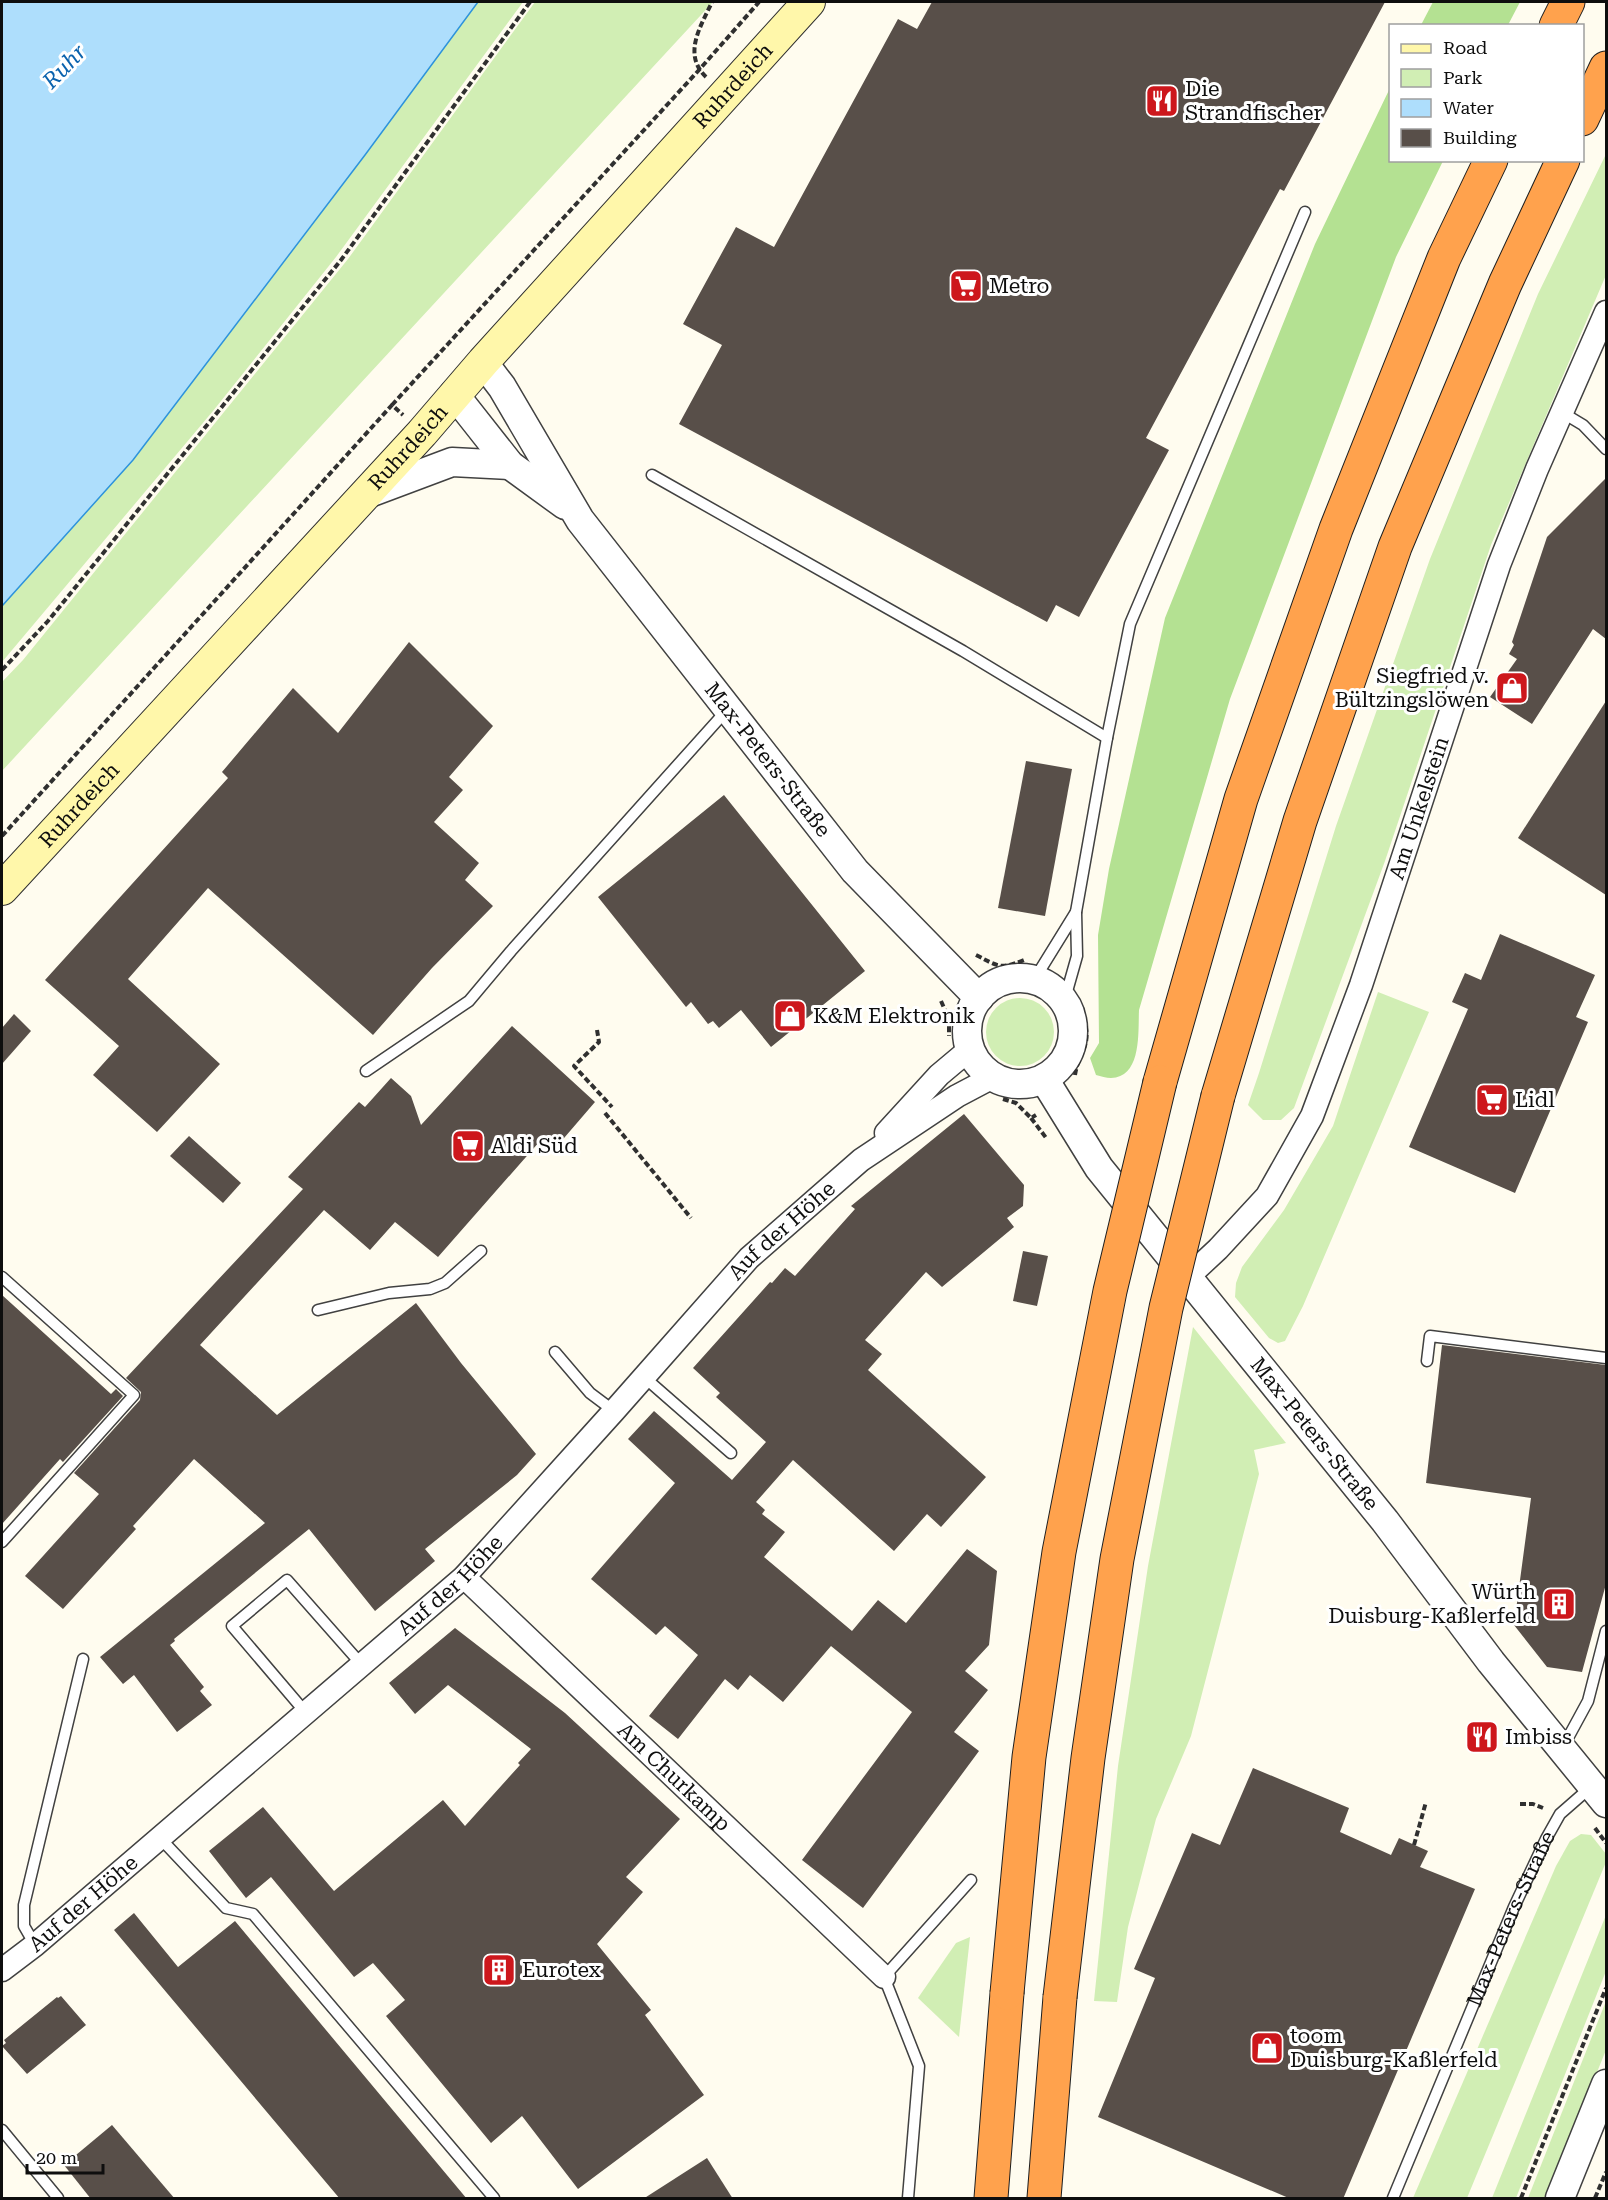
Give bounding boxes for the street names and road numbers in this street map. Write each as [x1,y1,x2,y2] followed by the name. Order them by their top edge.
[688,38,778,133] street label: Ruhrdeich
[364,400,453,495] street label: Ruhrdeich
[700,678,836,842] street label: Max-Peters-Straße
[1384,733,1454,883] street label: Am Unkelstein
[34,758,124,852] street label: Ruhrdeich
[723,1176,840,1285] street label: Auf der Höhe
[1246,1353,1383,1515] street label: Max-Peters-Straße
[393,1530,508,1640] street label: Auf der Höhe
[613,1718,735,1836] street label: Am Churkamp
[1462,1827,1560,2010] street label: Max-Peters-Straße
[24,1850,142,1957] street label: Auf der Höhe

